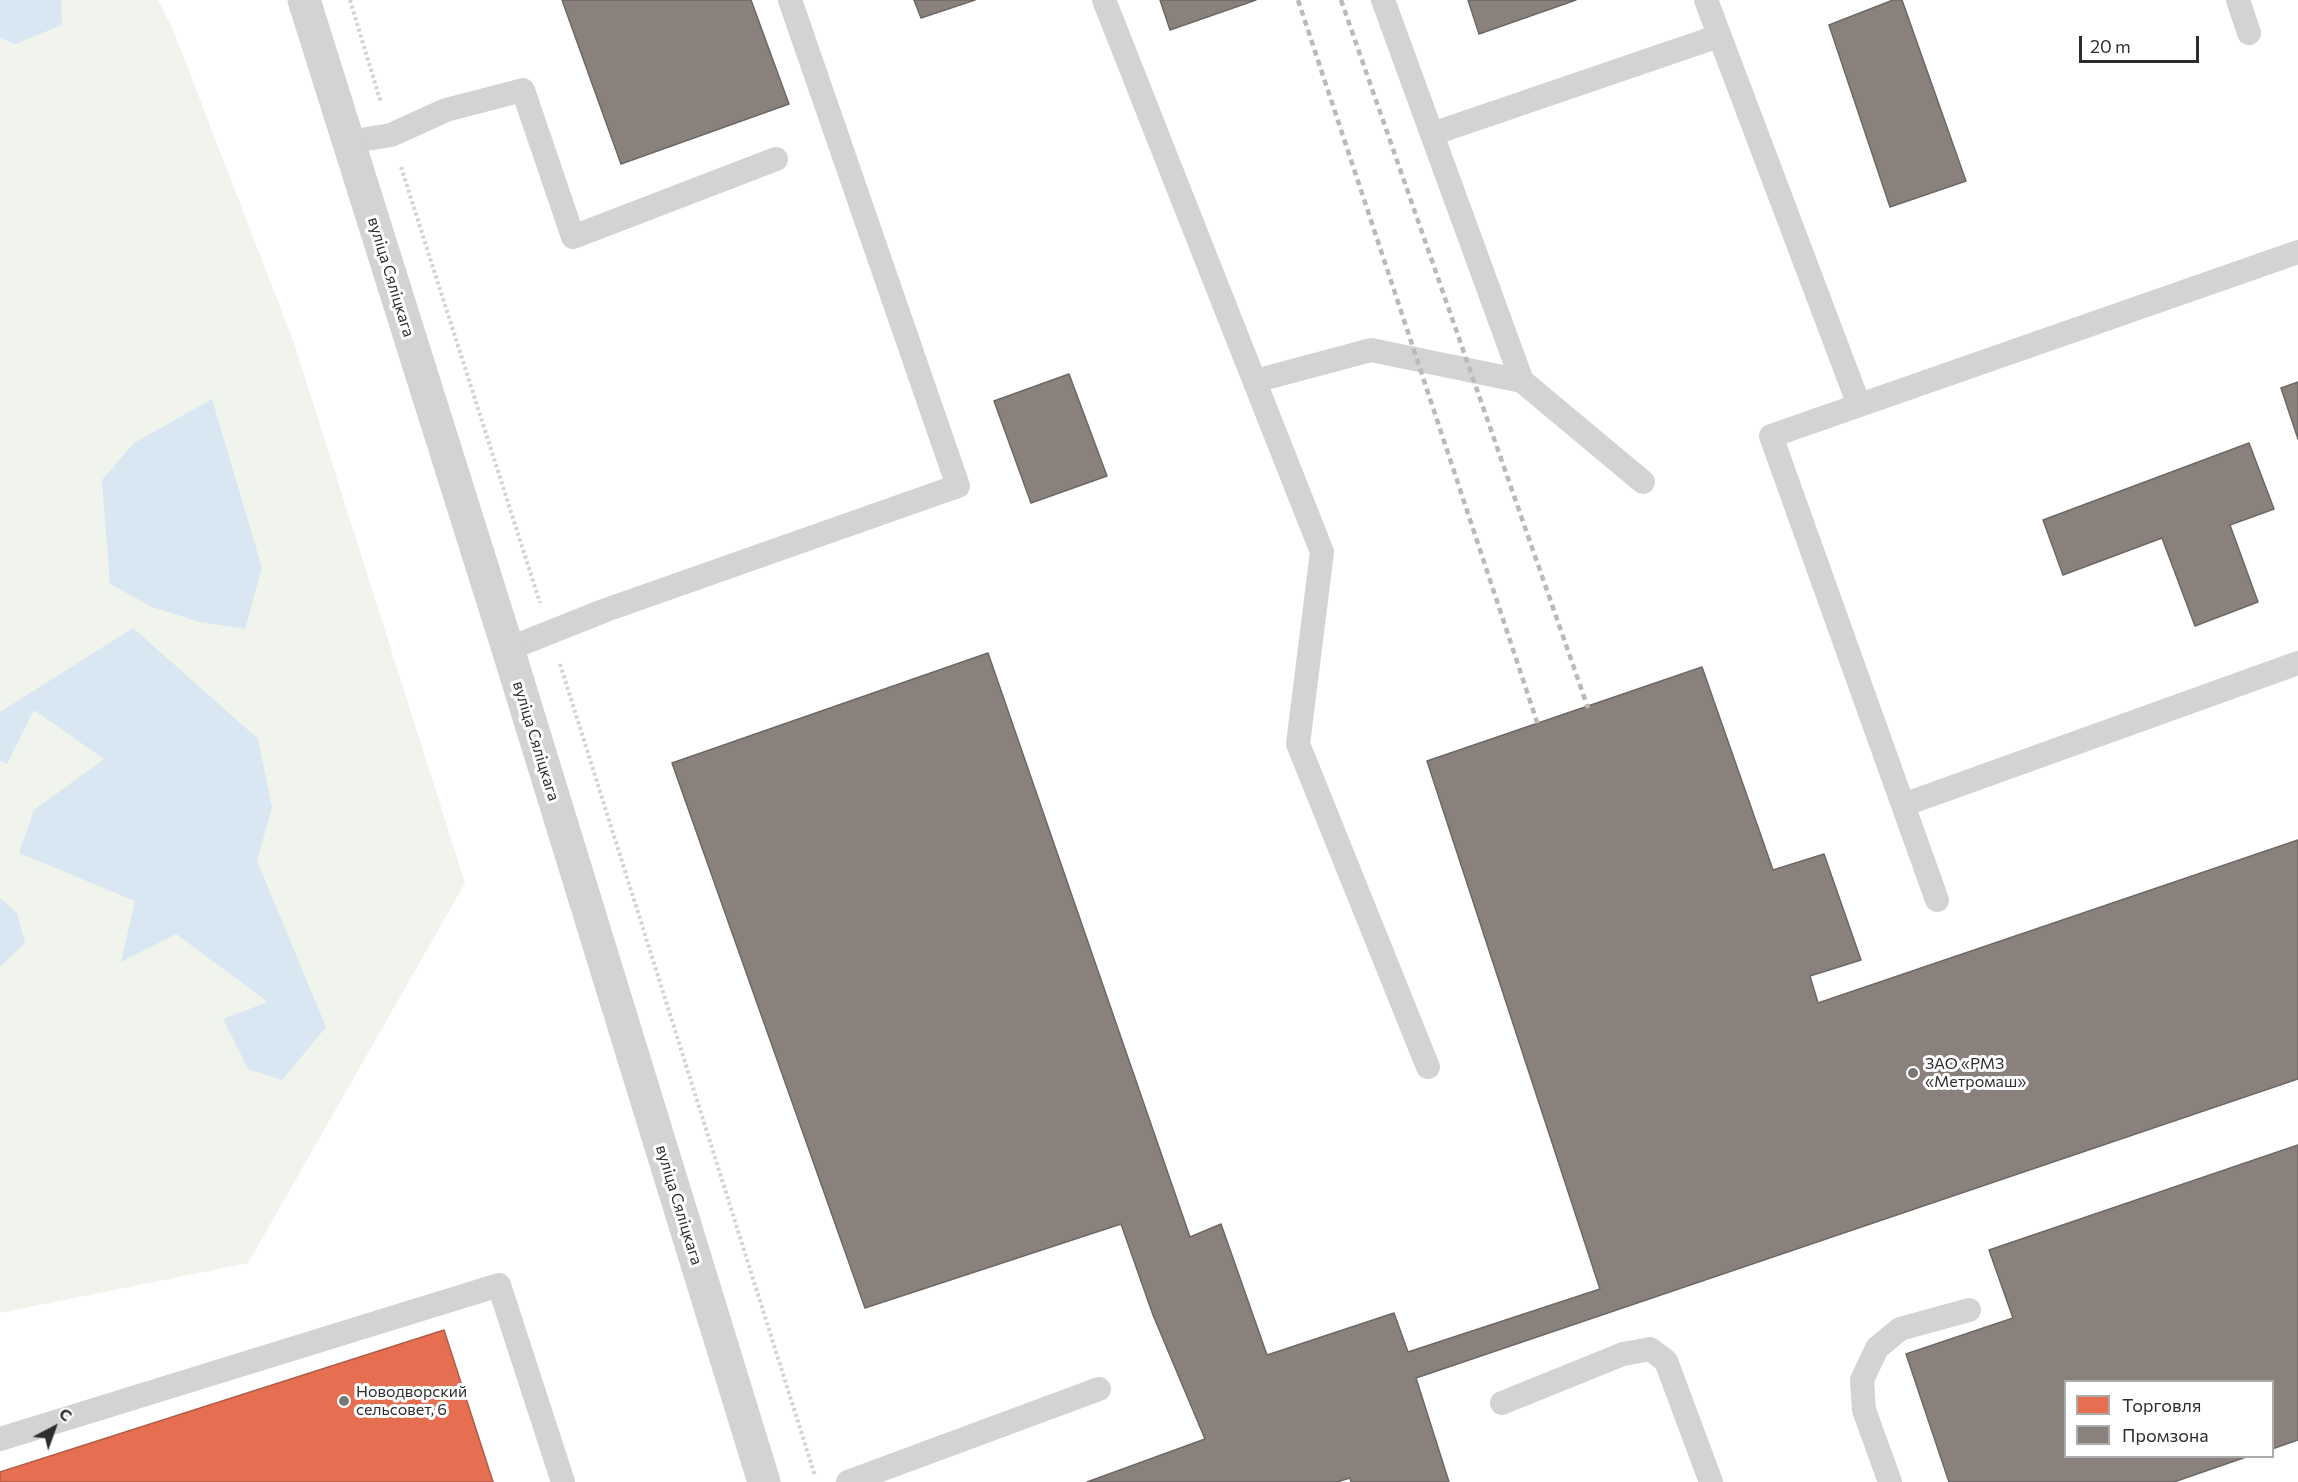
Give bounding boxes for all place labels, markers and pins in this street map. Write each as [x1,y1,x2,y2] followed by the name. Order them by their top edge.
[1925,1054,2026,1092] place label: ЗАО «РМЗ «Метромаш»
[1906,1066,1920,1080] marker: ЗАО «РМЗ «Метромаш»
[356,1382,467,1420] place label: Новодворский сельсовет, 6
[337,1394,351,1408] marker: Новодворский сельсовет, 6

